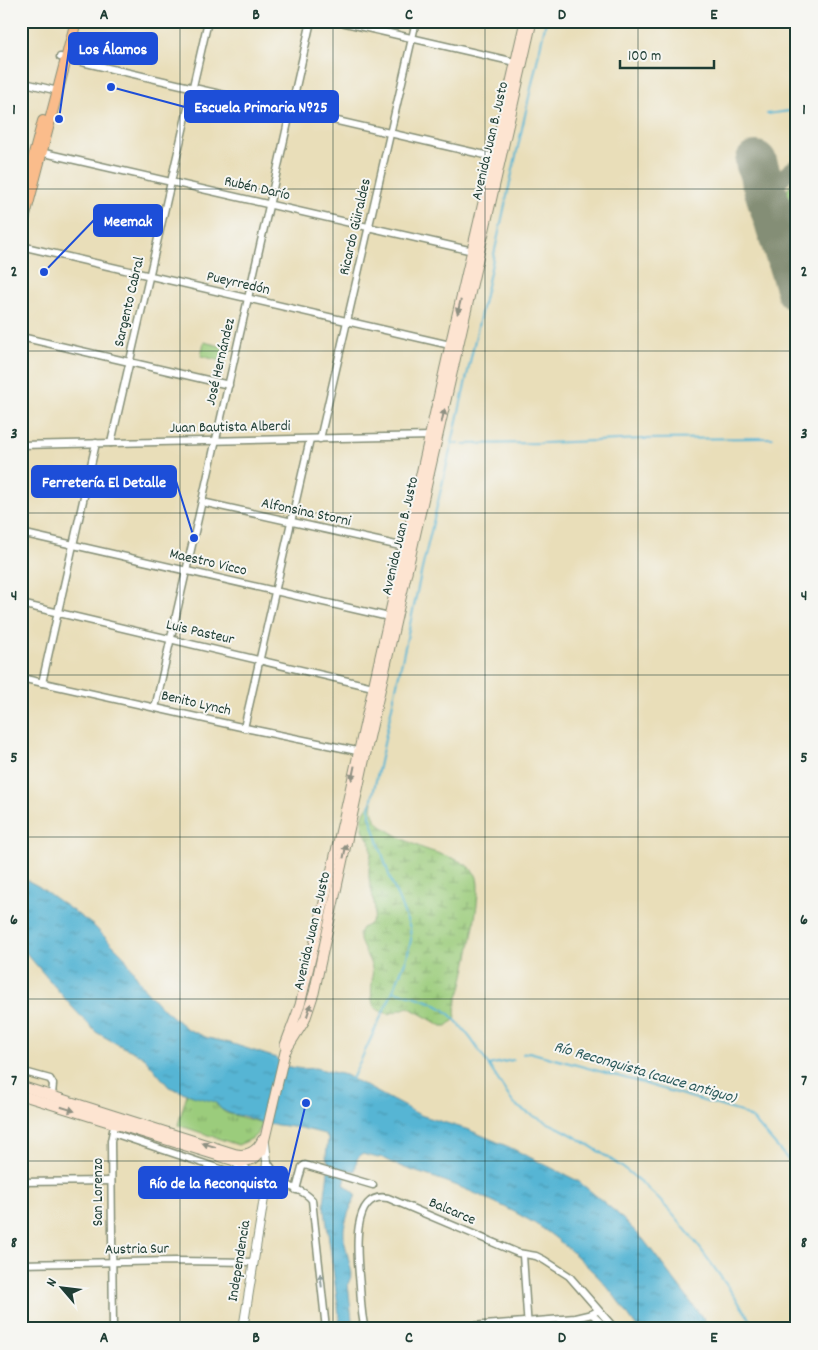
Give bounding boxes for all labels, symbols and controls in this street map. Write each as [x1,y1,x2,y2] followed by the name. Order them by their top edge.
[100,4,109,27] text: A
[252,4,260,27] text: B
[405,4,413,27] text: C
[558,4,567,27] text: D
[710,4,718,27] text: E
[69,33,157,64] callout: Los Álamos
[620,38,714,70] scale bar
[79,39,148,62] text: Los Álamos
[628,46,661,68] text: 100 m
[467,79,515,202] street label: Avenida Juan B. Justo
[185,91,338,122] callout: Escuela Primaria Nº25
[194,97,328,120] text: Escuela Primaria Nº25
[12,99,16,122] text: 1
[802,99,806,122] text: 1
[222,171,292,207] street label: Rubén Darío
[334,176,378,278] street label: Ricardo Güiraldes
[94,205,162,236] callout: Meemak
[104,211,153,234] text: Meemak
[109,254,151,349] street label: Sargento Cabral
[11,261,18,284] text: 2
[801,261,808,284] text: 2
[204,266,272,302] street label: Pueyrredón
[455,300,463,315] one-way arrow
[200,316,242,408] street label: José Hernández
[439,408,447,423] one-way arrow
[169,416,291,440] street label: Juan Bautista Alberdi
[10,423,18,446] text: 3
[800,423,808,446] text: 3
[32,466,176,497] callout: Ferretería El Detalle
[42,472,166,495] text: Ferretería El Detalle
[377,474,425,597] street label: Avenida Juan B. Justo
[259,493,353,533] street label: Alfonsina Storni
[167,543,249,583] street label: Maestro Vicco
[11,585,17,608] text: 4
[801,585,807,608] text: 4
[164,614,237,652] street label: Luis Pasteur
[159,685,233,723] street label: Benito Lynch
[10,747,18,770] text: 5
[800,747,808,770] text: 5
[349,766,357,781] one-way arrow
[341,843,349,859] one-way arrow
[289,869,337,992] street label: Avenida Juan B. Justo
[10,909,18,932] text: 6
[800,909,808,932] text: 6
[305,1002,313,1017] one-way arrow
[551,1036,740,1110] water label: Río Reconquista (cauce antiguo)
[11,1070,17,1093] text: 7
[801,1070,807,1093] text: 7
[60,1106,75,1114] one-way arrow
[201,1141,216,1149] one-way arrow
[88,1158,110,1226] street label: San Lorenzo
[139,1167,287,1198] callout: Río de la Reconquista
[149,1173,278,1196] text: Río de la Reconquista
[425,1192,479,1232] street label: Balcarce
[223,1218,257,1303] street label: Independencia
[11,1232,18,1255] text: 8
[801,1232,808,1255] text: 8
[105,1238,170,1262] street label: Austria Sur
[38,1262,88,1312] north arrow
[317,1272,325,1288] one-way arrow
[42,1275,63,1291] text: N
[100,1327,109,1350] text: A
[252,1327,260,1350] text: B
[405,1327,413,1350] text: C
[558,1327,567,1350] text: D
[710,1327,718,1350] text: E

